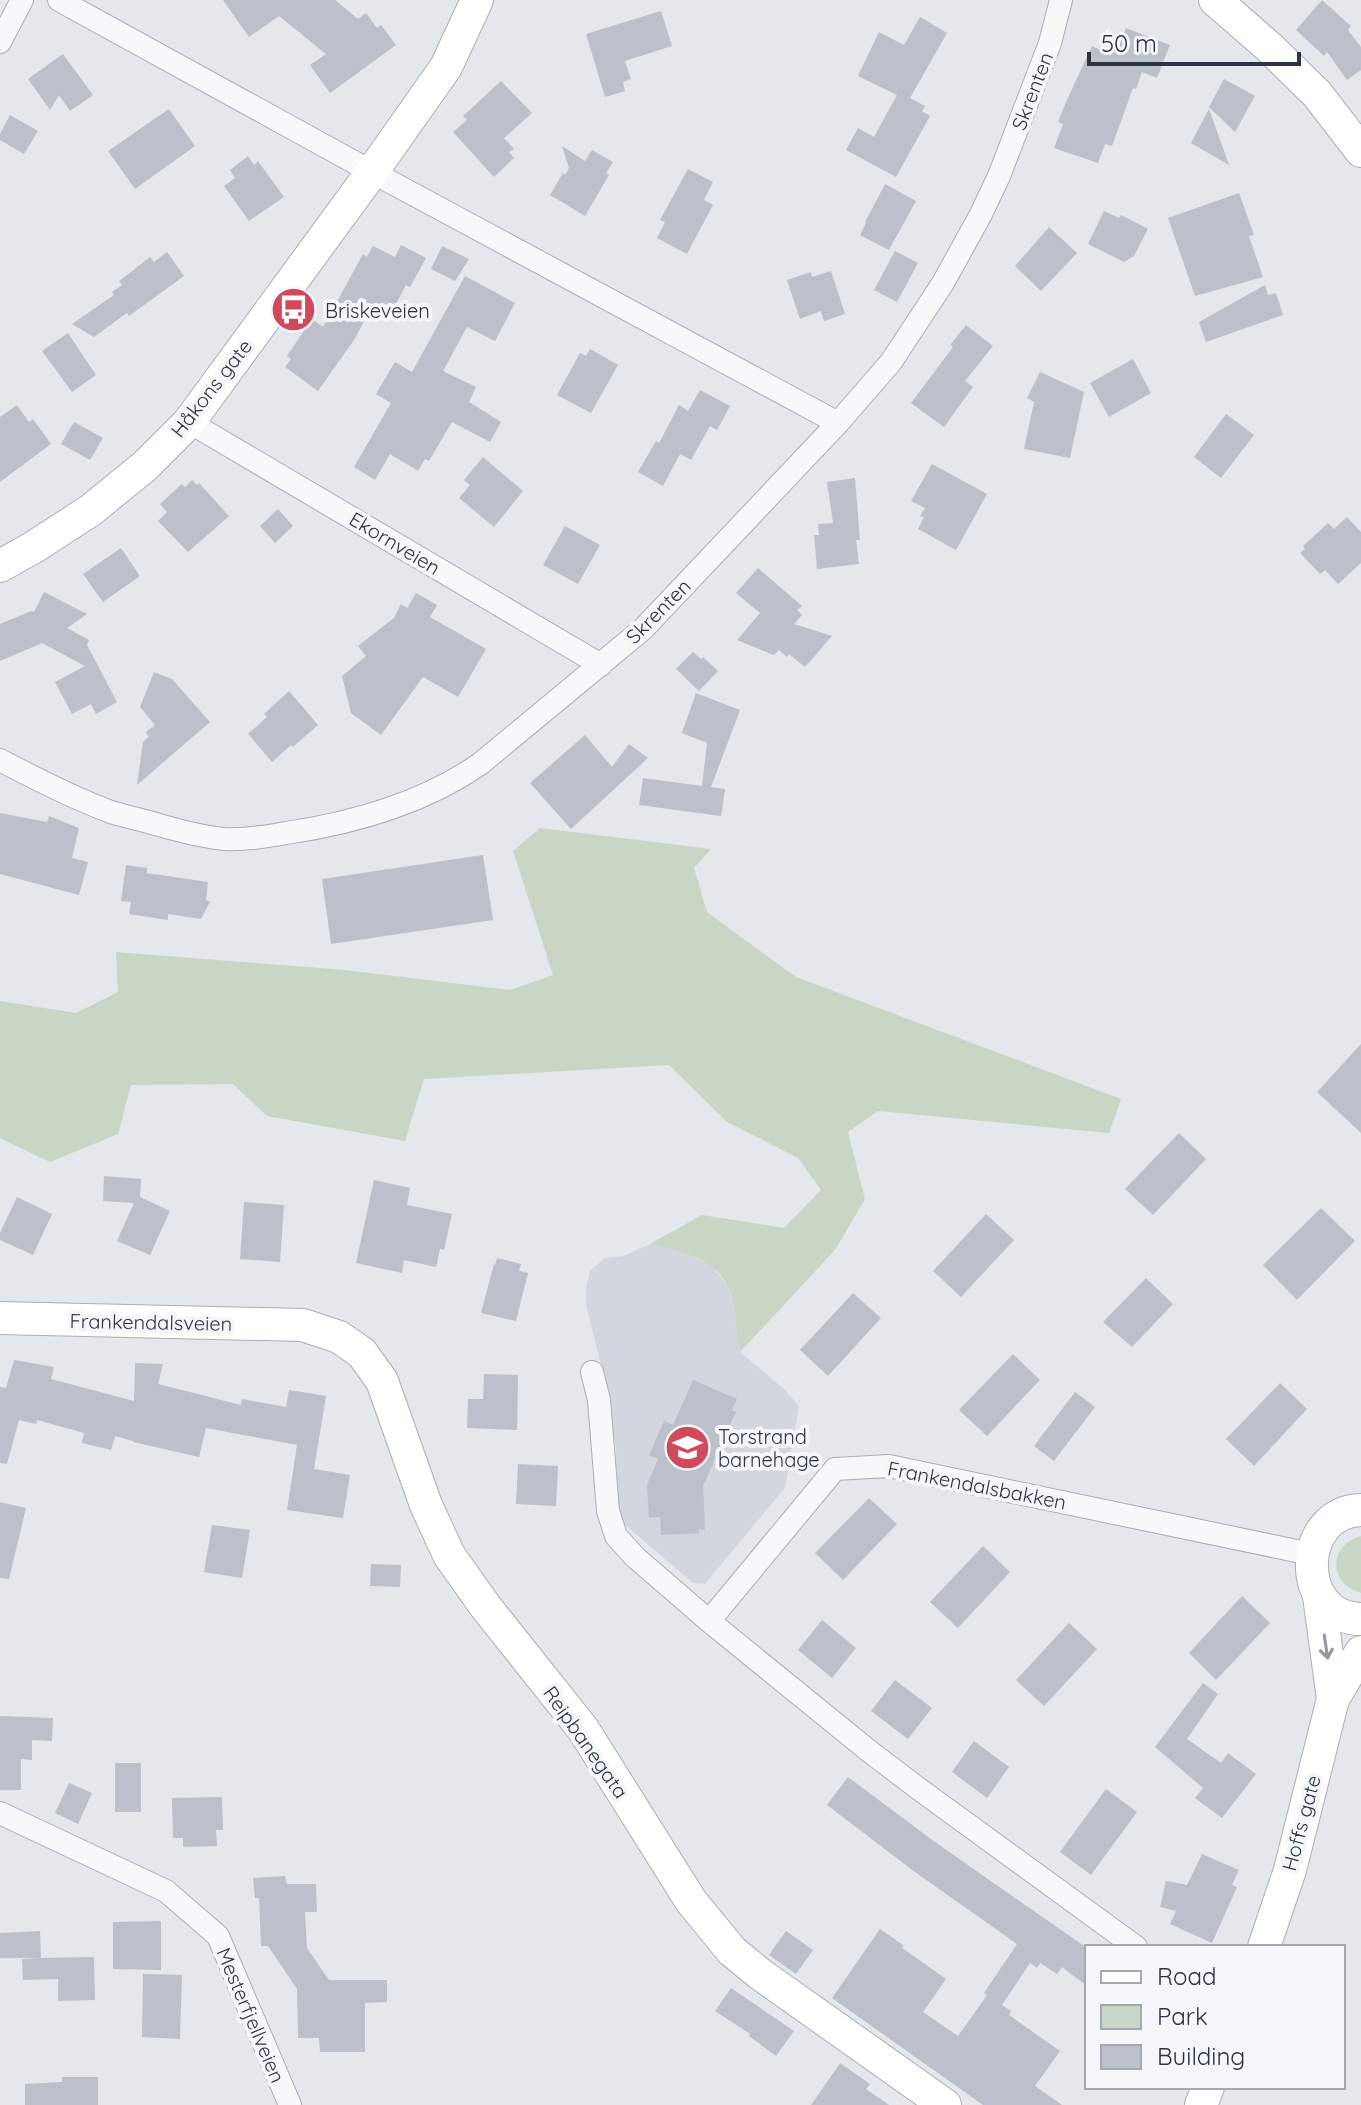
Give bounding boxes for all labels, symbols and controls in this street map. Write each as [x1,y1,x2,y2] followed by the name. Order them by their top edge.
[1089,16,1299,66] scale bar
[1101,28,1157,58] text: 50 m
[1006,48,1058,134] street label: Skrenten
[270,286,318,334] bus stop icon: Briskeveien
[325,298,430,323] place label: Briskeveien
[165,334,257,442] street label: Håkons gate
[345,506,445,580] street label: Ekornveien
[620,573,696,649] street label: Skrenten
[70,1308,232,1336] street label: Frankendalsveien
[663,1424,711,1472] school or university icon: Torstrand barnehage
[718,1424,820,1472] place label: Torstrand barnehage
[885,1455,1069,1515] street label: Frankendalsbakken
[1319,1633,1334,1660] one-way arrow
[538,1681,634,1803] street label: Reipbanegata
[1276,1772,1326,1874] street label: Hoffs gate
[211,1944,291,2086] street label: Mesterfjellveien
[1085,1945,1345,2089] legend
[1157,1961,1217,1991] text: Road
[1157,2001,1208,2031] text: Park
[1157,2041,1245,2071] text: Building

